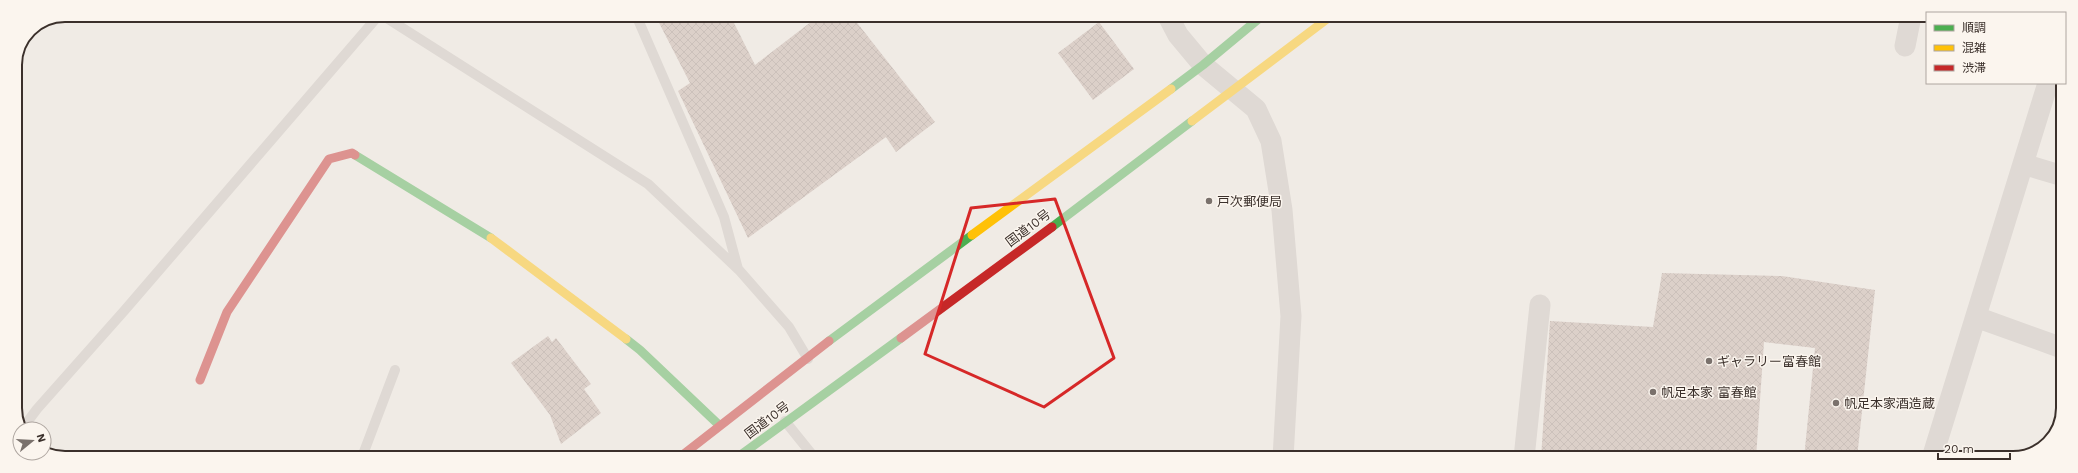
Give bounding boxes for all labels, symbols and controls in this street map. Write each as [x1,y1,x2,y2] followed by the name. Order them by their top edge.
[1926,12,2066,84] legend
[1962,21,1986,35] text: 順調
[1962,41,1986,55] text: 混雑
[1962,61,1986,75] text: 渋滞
[1217,194,1282,209] place label: 戸次郵便局
[1204,196,1214,206] marker: 戸次郵便局
[1003,206,1053,250] street label: 国道10号
[1717,354,1821,369] place label: ギャラリー富春館
[1704,356,1714,366] marker: ギャラリー富春館
[1661,385,1756,400] place label: 帆足本家 富春館
[1648,387,1658,397] marker: 帆足本家 富春館
[1844,396,1935,411] place label: 帆足本家酒造蔵
[742,398,792,442] street label: 国道10号
[1831,398,1841,408] marker: 帆足本家酒造蔵
[12,421,52,461] north arrow
[34,432,48,444] text: N
[1938,435,2010,461] scale bar
[1944,442,1974,456] text: 20 m

